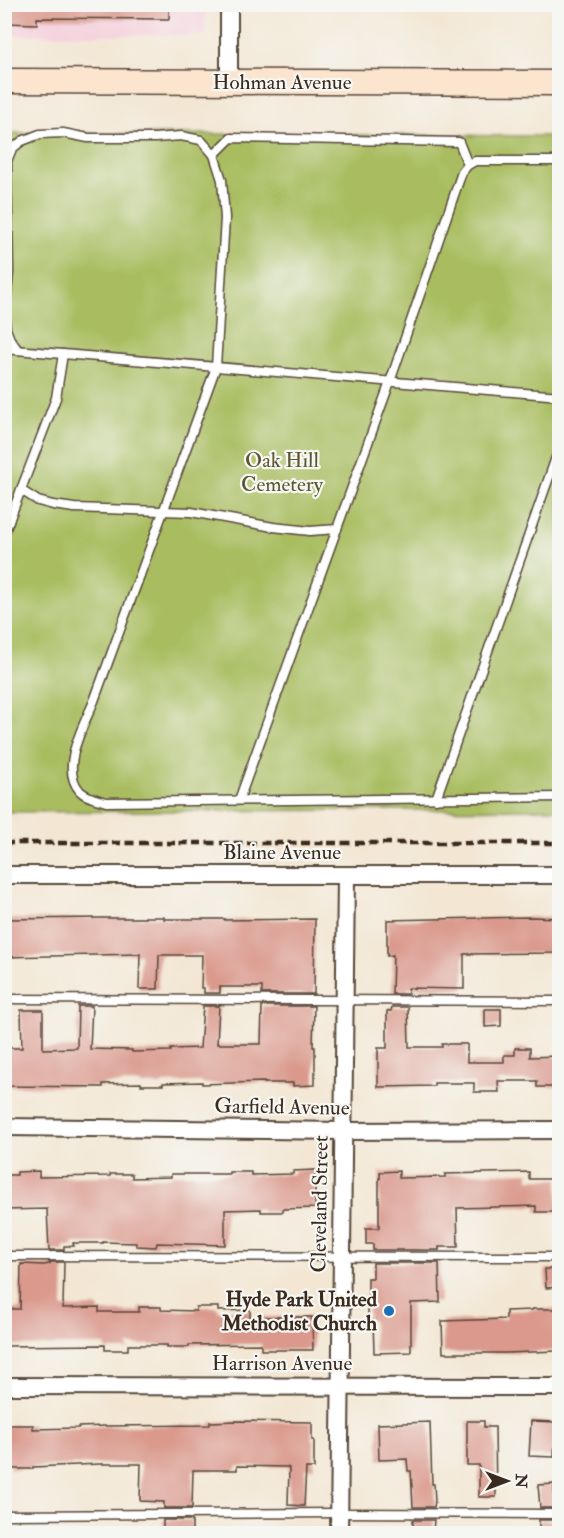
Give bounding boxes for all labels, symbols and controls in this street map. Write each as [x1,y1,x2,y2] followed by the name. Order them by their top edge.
[213,69,352,96] street label: Hohman Avenue
[241,447,324,498] park label: Oak Hill Cemetery
[223,839,341,866] street label: Blaine Avenue
[214,1092,350,1122] street label: Garfield Avenue
[305,1135,335,1273] street label: Cleveland Street
[221,1286,378,1337] place label: Hyde Park United Methodist Church
[382,1304,396,1318] marker: Hyde Park United Methodist Church
[212,1350,352,1377] street label: Harrison Avenue
[477,1451,537,1511] north arrow
[511,1473,531,1489] text: N

